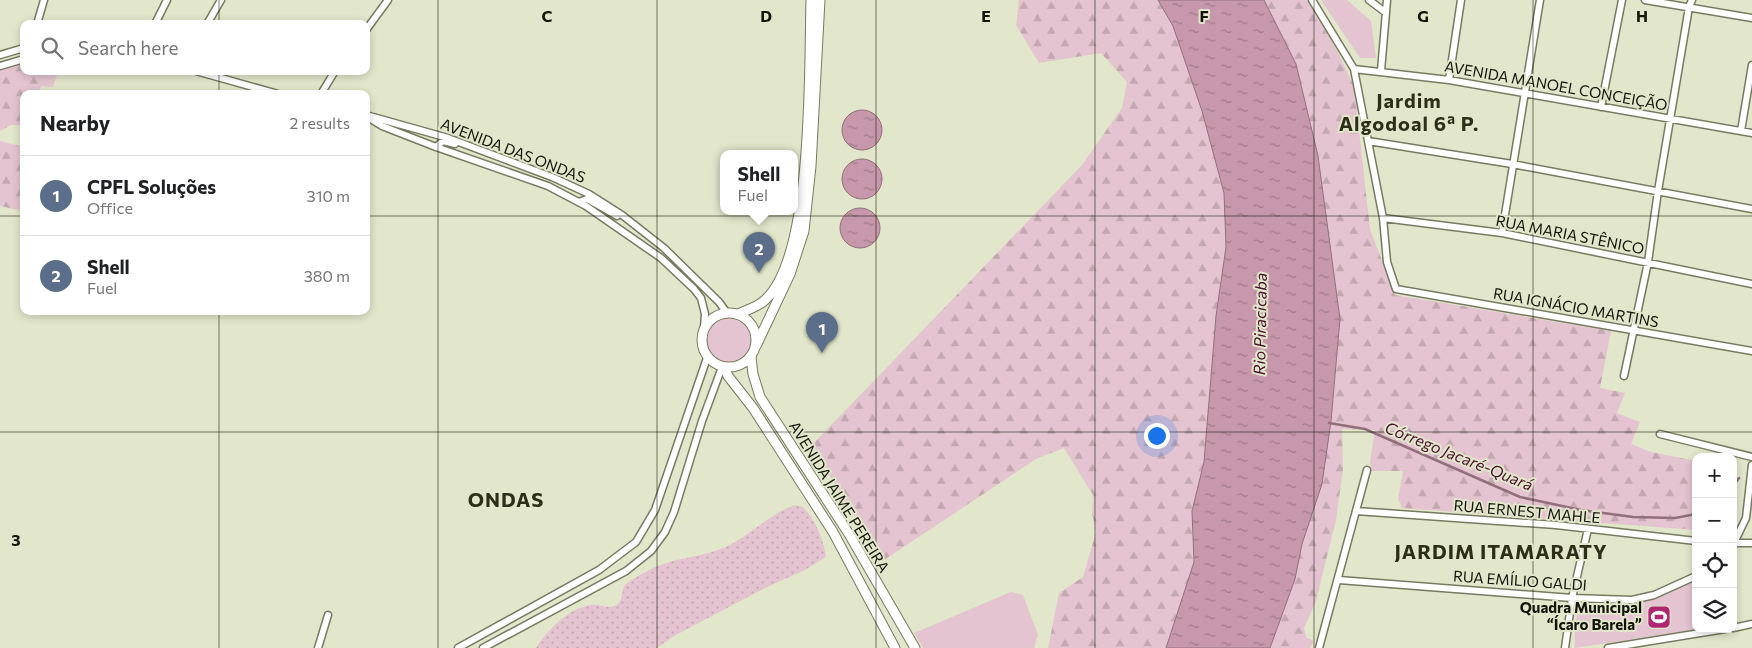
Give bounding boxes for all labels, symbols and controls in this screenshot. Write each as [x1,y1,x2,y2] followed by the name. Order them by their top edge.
[542,6,553,25] text: C
[760,6,772,25] text: D
[981,6,991,25] text: E
[1199,6,1209,25] text: F
[1417,6,1429,25] text: G
[1636,6,1648,25] text: H
[20,20,370,75] search box
[38,34,66,62] icon: search
[78,36,178,59] text: Search here
[1443,57,1669,114] street label: AVENIDA MANOEL CONCEIÇÃO
[1339,88,1479,135] district label: Jardim Algodoal 6ª P.
[40,110,110,135] text: Nearby
[289,113,350,132] text: 2 results
[438,114,589,186] street label: AVENIDA DAS ONDAS
[720,150,798,215] popup
[738,162,780,185] text: Shell
[87,175,216,198] text: CPFL Soluções
[738,185,768,204] text: Fuel
[52,186,60,205] text: 1
[307,186,350,205] text: 310 m
[87,198,133,217] text: Office
[1494,210,1646,257] street label: RUA MARIA STÊNICO
[743,232,775,273] pin: 2
[87,255,130,278] text: Shell
[51,266,61,285] text: 2
[304,266,350,285] text: 380 m
[1249,273,1270,375] water label: Rio Piracicaba
[87,278,117,297] text: Fuel
[1492,283,1661,330] street label: RUA IGNÁCIO MARTINS
[806,312,838,353] pin: 1
[1382,417,1537,494] water label: Córrego Jacaré-Quará
[786,418,894,575] street label: AVENIDA JAIME PEREIRA
[1144,423,1170,449] your location
[1692,453,1737,633] map controls
[1692,453,1737,498] button: +
[468,487,544,511] district label: ONDAS
[1453,496,1601,526] street label: RUA ERNEST MAHLE
[1692,498,1737,543] button: −
[11,530,21,549] text: 3
[1394,539,1608,563] district label: JARDIM ITAMARATY
[1692,543,1737,588] button: locate
[1453,565,1588,594] street label: RUA EMÍLIO GALDI
[1692,588,1737,633] button: layers
[1520,598,1642,633] place label: Quadra Municipal “Ícaro Barela”
[1646,604,1672,630] sports icon: Quadra Municipal “Ícaro Barela”

